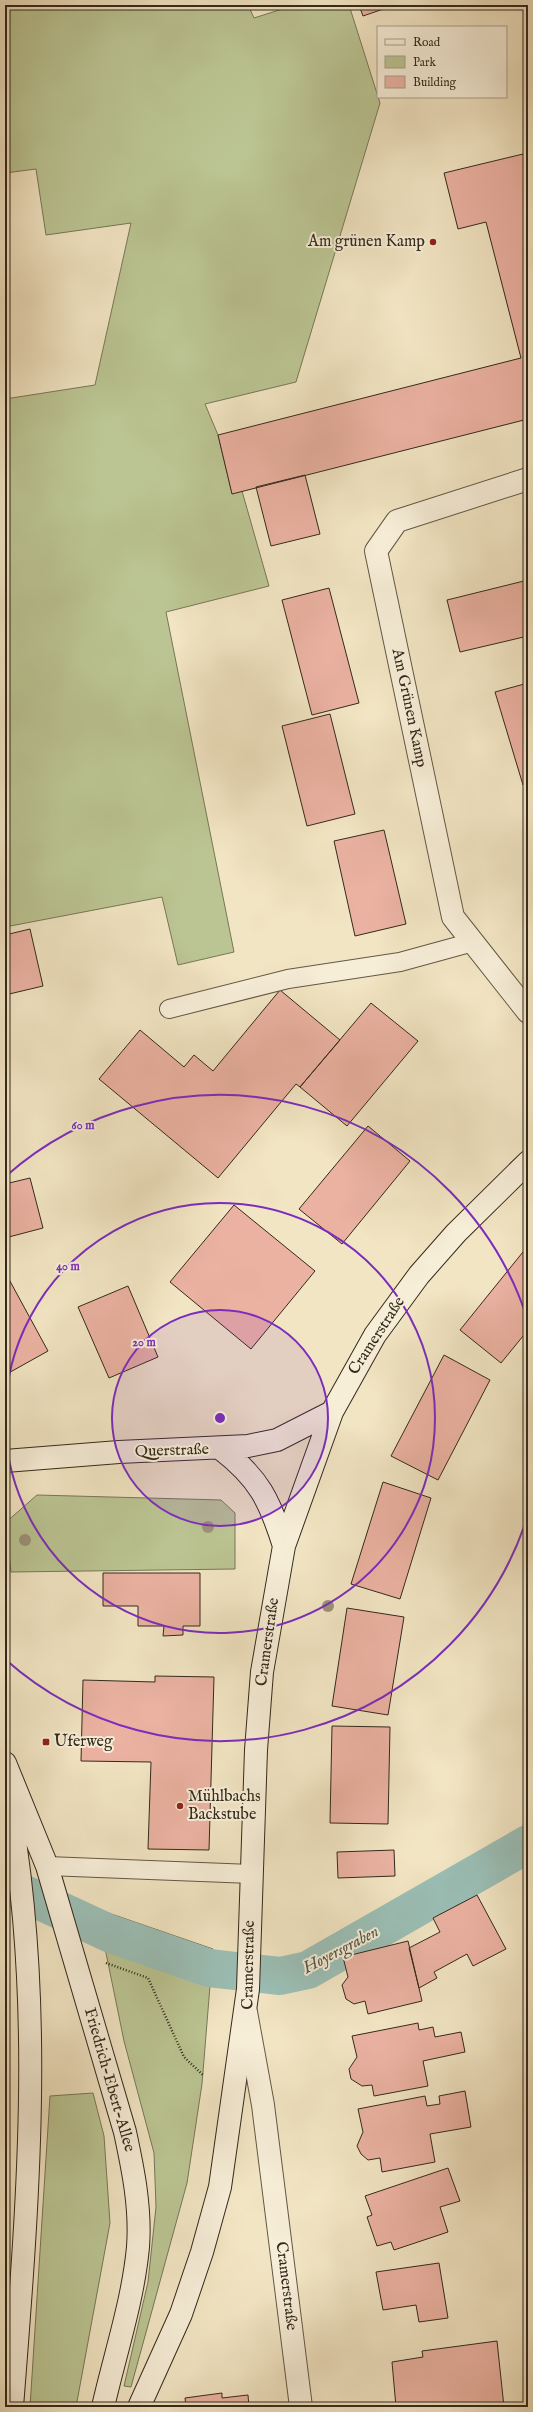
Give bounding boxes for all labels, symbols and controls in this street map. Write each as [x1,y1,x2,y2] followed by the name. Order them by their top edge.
[377,26,507,98] legend
[413,35,441,50] text: Road
[413,55,436,70] text: Park
[413,75,457,90] text: Building
[307,232,425,252] place label: Am grünen Kamp
[428,237,438,247] marker: Am grünen Kamp
[386,646,431,770] street label: Am Grünen Kamp
[72,1118,95,1133] text: 60 m
[56,1259,81,1274] text: 40 m
[344,1293,410,1379] street label: Cramerstraße
[132,1335,156,1350] text: 20 m
[213,1411,227,1425] centre of rings
[135,1440,209,1462] street label: Querstraße
[252,1596,284,1688] street label: Cramerstraße
[54,1732,113,1752] place label: Uferweg
[41,1737,51,1747] marker: Uferweg
[188,1787,261,1825] place label: Mühlbachs Backstube
[175,1801,185,1811] marker: Mühlbachs Backstube
[238,1920,260,2010] street label: Cramerstraße
[299,1921,383,1979] water label: Hoyersgraben
[79,2006,139,2154] street label: Friedrich-Ebert-Allee
[271,2241,301,2331] street label: Cramerstraße

